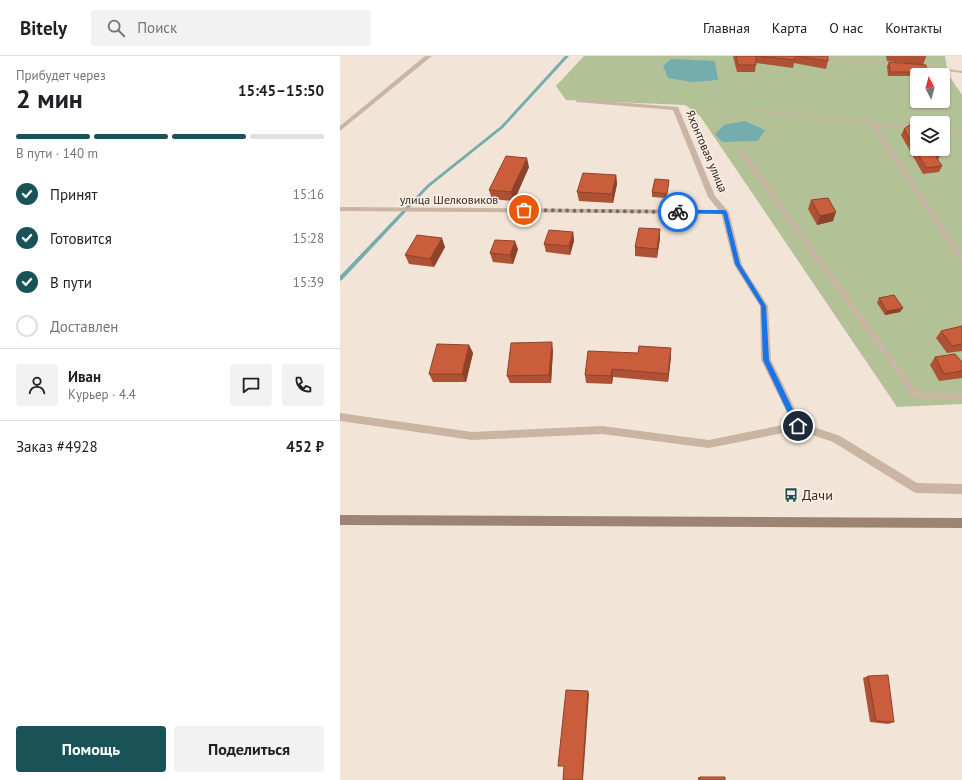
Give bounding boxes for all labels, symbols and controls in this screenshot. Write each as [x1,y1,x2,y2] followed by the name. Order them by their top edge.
[91,10,371,46] search box
[20,16,67,40] text: Bitely
[105,17,127,39] icon: search
[137,18,177,37] text: Поиск
[703,19,750,37] text: Главная
[772,19,807,37] text: Карта
[829,19,863,37] text: О нас
[885,19,942,37] text: Контакты
[16,67,106,84] text: Прибудет через
[910,68,950,108] north arrow
[910,68,950,156] map controls
[238,81,324,100] text: 15:45–15:50
[16,82,83,115] text: 2 мин
[683,108,731,195] street label: Яхонтовая улица
[910,116,950,156] button: layers
[16,145,98,162] text: В пути · 140 m
[16,183,38,205] icon: check
[50,185,97,204] text: Принят
[293,186,324,203] text: 15:16
[400,192,498,207] street label: улица Шелковиков
[658,192,698,232] courier
[507,193,541,227] pin
[513,199,535,221] icon: bag
[667,201,689,223] icon: bike
[16,227,38,249] icon: check
[50,229,112,248] text: Готовится
[293,230,324,247] text: 15:28
[16,271,38,293] icon: check
[50,273,92,292] text: В пути
[293,274,324,291] text: 15:39
[50,317,118,336] text: Доставлен
[16,364,58,406] button: person
[230,364,272,406] button: chat
[282,364,324,406] button: phone
[68,367,101,386] text: Иван
[68,386,136,403] text: Курьер · 4.4
[781,409,815,443] pin
[787,415,809,437] icon: home
[16,437,98,456] text: Заказ #4928
[286,437,324,456] text: 452 ₽
[802,486,833,504] place label: Дачи
[783,487,799,503] bus stop icon: Дачи
[16,726,166,772] button: Помощь
[174,726,324,772] button: Поделиться

